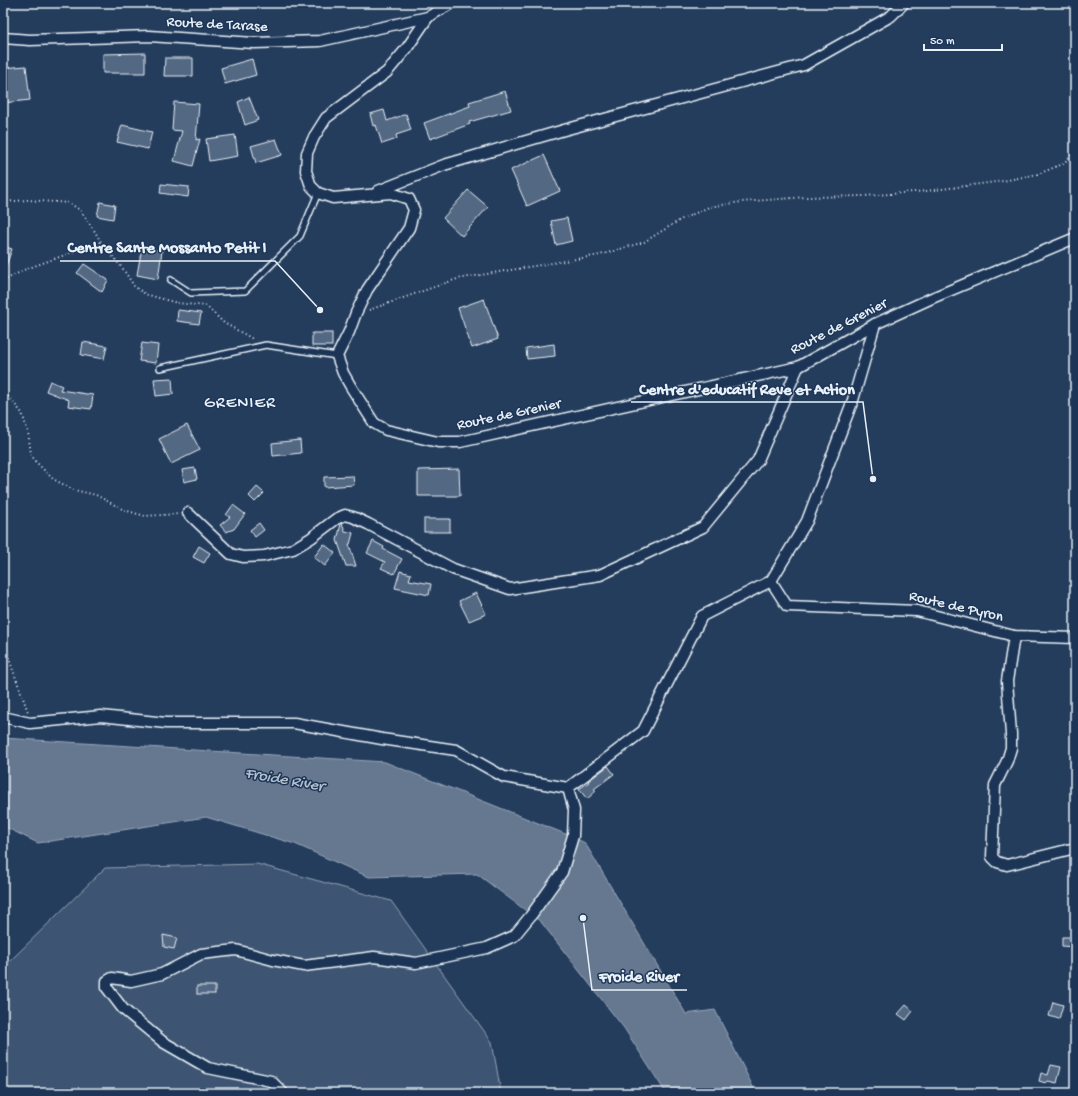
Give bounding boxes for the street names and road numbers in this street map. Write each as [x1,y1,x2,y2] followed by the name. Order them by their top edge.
[166,13,268,37] street label: Route de Tarase
[788,294,892,359] street label: Route de Grenier
[455,395,564,435] street label: Route de Grenier
[907,587,1005,627] street label: Route de Pyron

